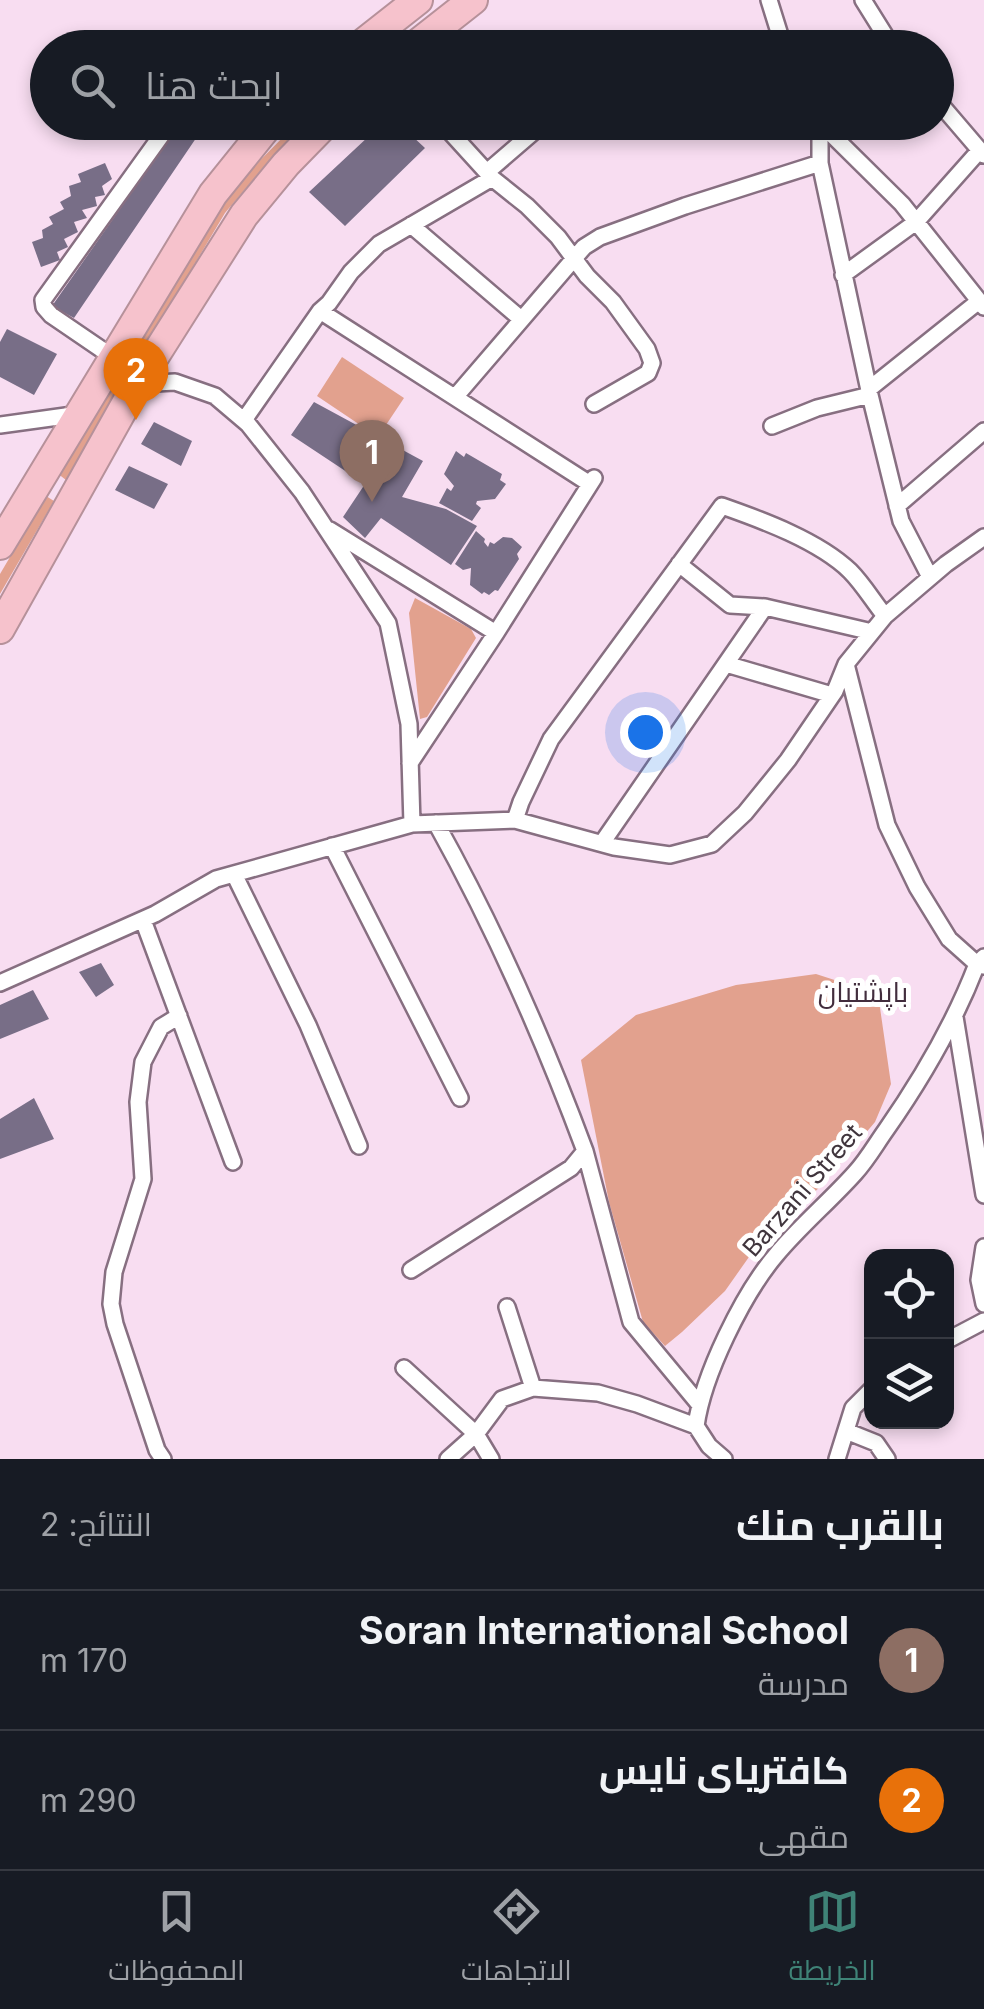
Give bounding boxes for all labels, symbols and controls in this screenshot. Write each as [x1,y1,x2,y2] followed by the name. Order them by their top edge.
[30,30,954,140] search box
[65,58,120,113] icon: search
[145,62,283,108] text: ابحث هنا
[104,338,168,420] pin: 2
[340,420,404,502] pin: 1
[620,707,671,758] your location
[818,975,908,1011] district label: باپشتیان
[736,1117,868,1263] street label: Barzani Street
[864,1249,954,1429] map controls
[864,1249,954,1339] button: locate
[864,1339,954,1429] button: layers
[736,1499,944,1550] text: بالقرب منك
[40,1505,152,1544] text: النتائج: 2
[359,1607,849,1653] text: Soran International School
[40,1641,128,1680] text: 170 m
[905,1641,918,1680] text: 1
[758,1664,849,1703] text: مدرسة
[599,1747,849,1793] text: کافتریای نایس
[40,1781,137,1820] text: 290 m
[901,1781,922,1820] text: 2
[759,1817,849,1856] text: مقهى
[108,1884,245,1996] tab: المحفوظات
[461,1884,572,1996] tab: الاتجاهات
[788,1884,876,1996] tab: الخريطة

